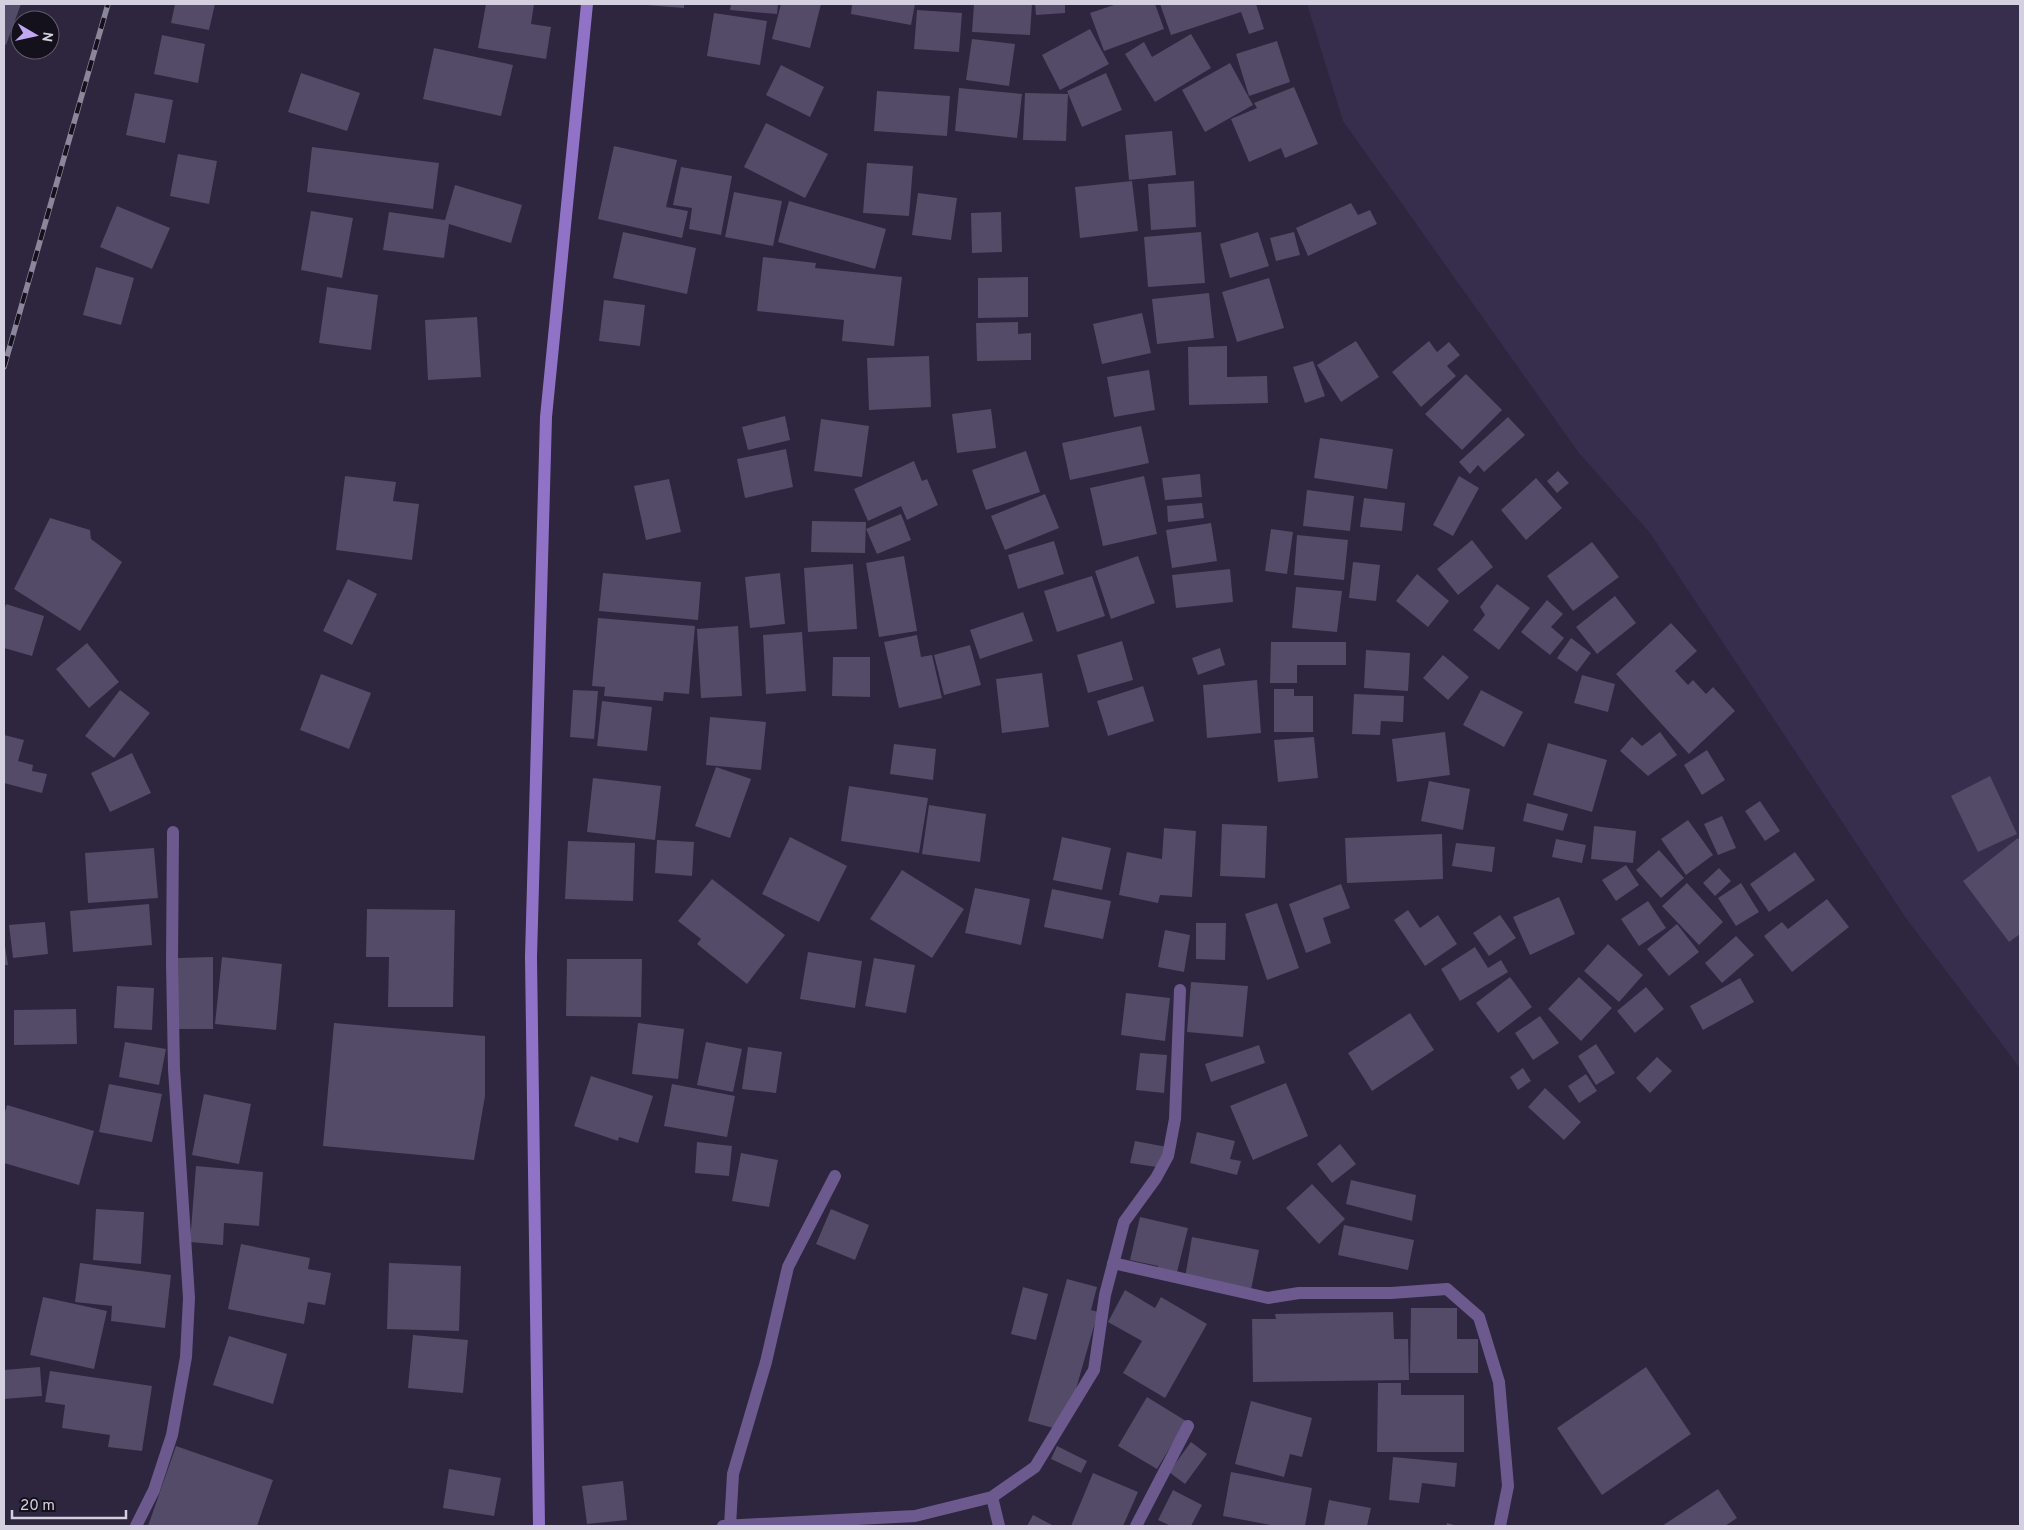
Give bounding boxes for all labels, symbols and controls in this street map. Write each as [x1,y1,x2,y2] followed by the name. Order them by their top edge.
[10,10,60,60] north arrow
[37,30,56,43] text: N
[12,1488,126,1520] scale bar
[20,1497,55,1516] text: 20 m

